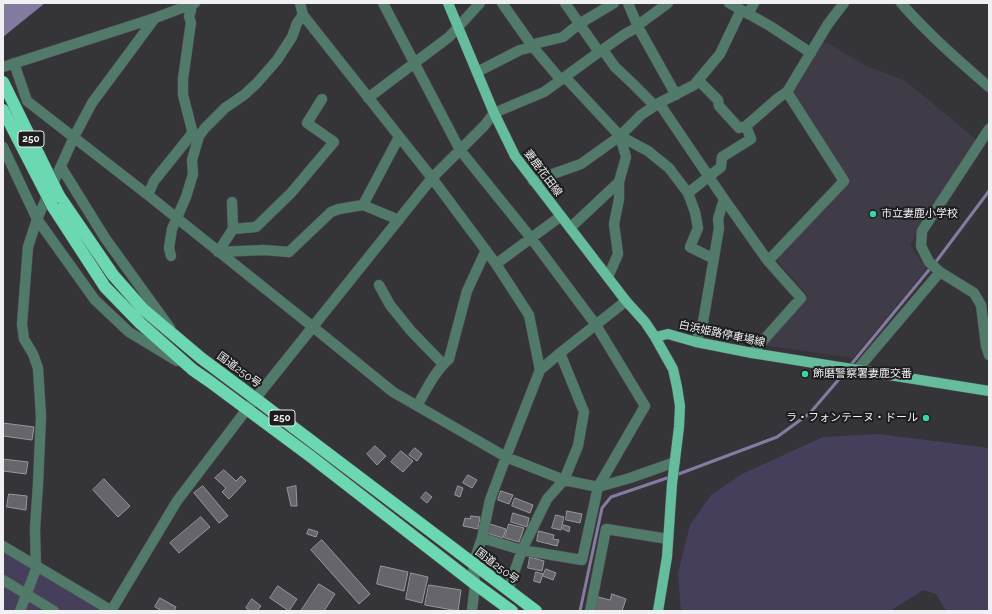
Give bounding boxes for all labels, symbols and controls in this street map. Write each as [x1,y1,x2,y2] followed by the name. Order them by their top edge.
[18,131,44,147] road number: 250
[521,147,565,199] street label: 妻鹿花田線
[881,207,958,221] place label: 市立妻鹿小学校
[868,209,878,219] marker: 市立妻鹿小学校
[678,318,766,350] street label: 白浜姫路停車場線
[214,350,264,390] street label: 国道250号
[813,367,912,381] place label: 飾磨警察署妻鹿交番
[800,369,810,379] marker: 飾磨警察署妻鹿交番
[269,410,295,426] road number: 250
[786,411,918,425] place label: ラ・フォンテーヌ・ドール
[921,413,931,423] marker: ラ・フォンテーヌ・ドール
[472,545,522,587] street label: 国道250号

